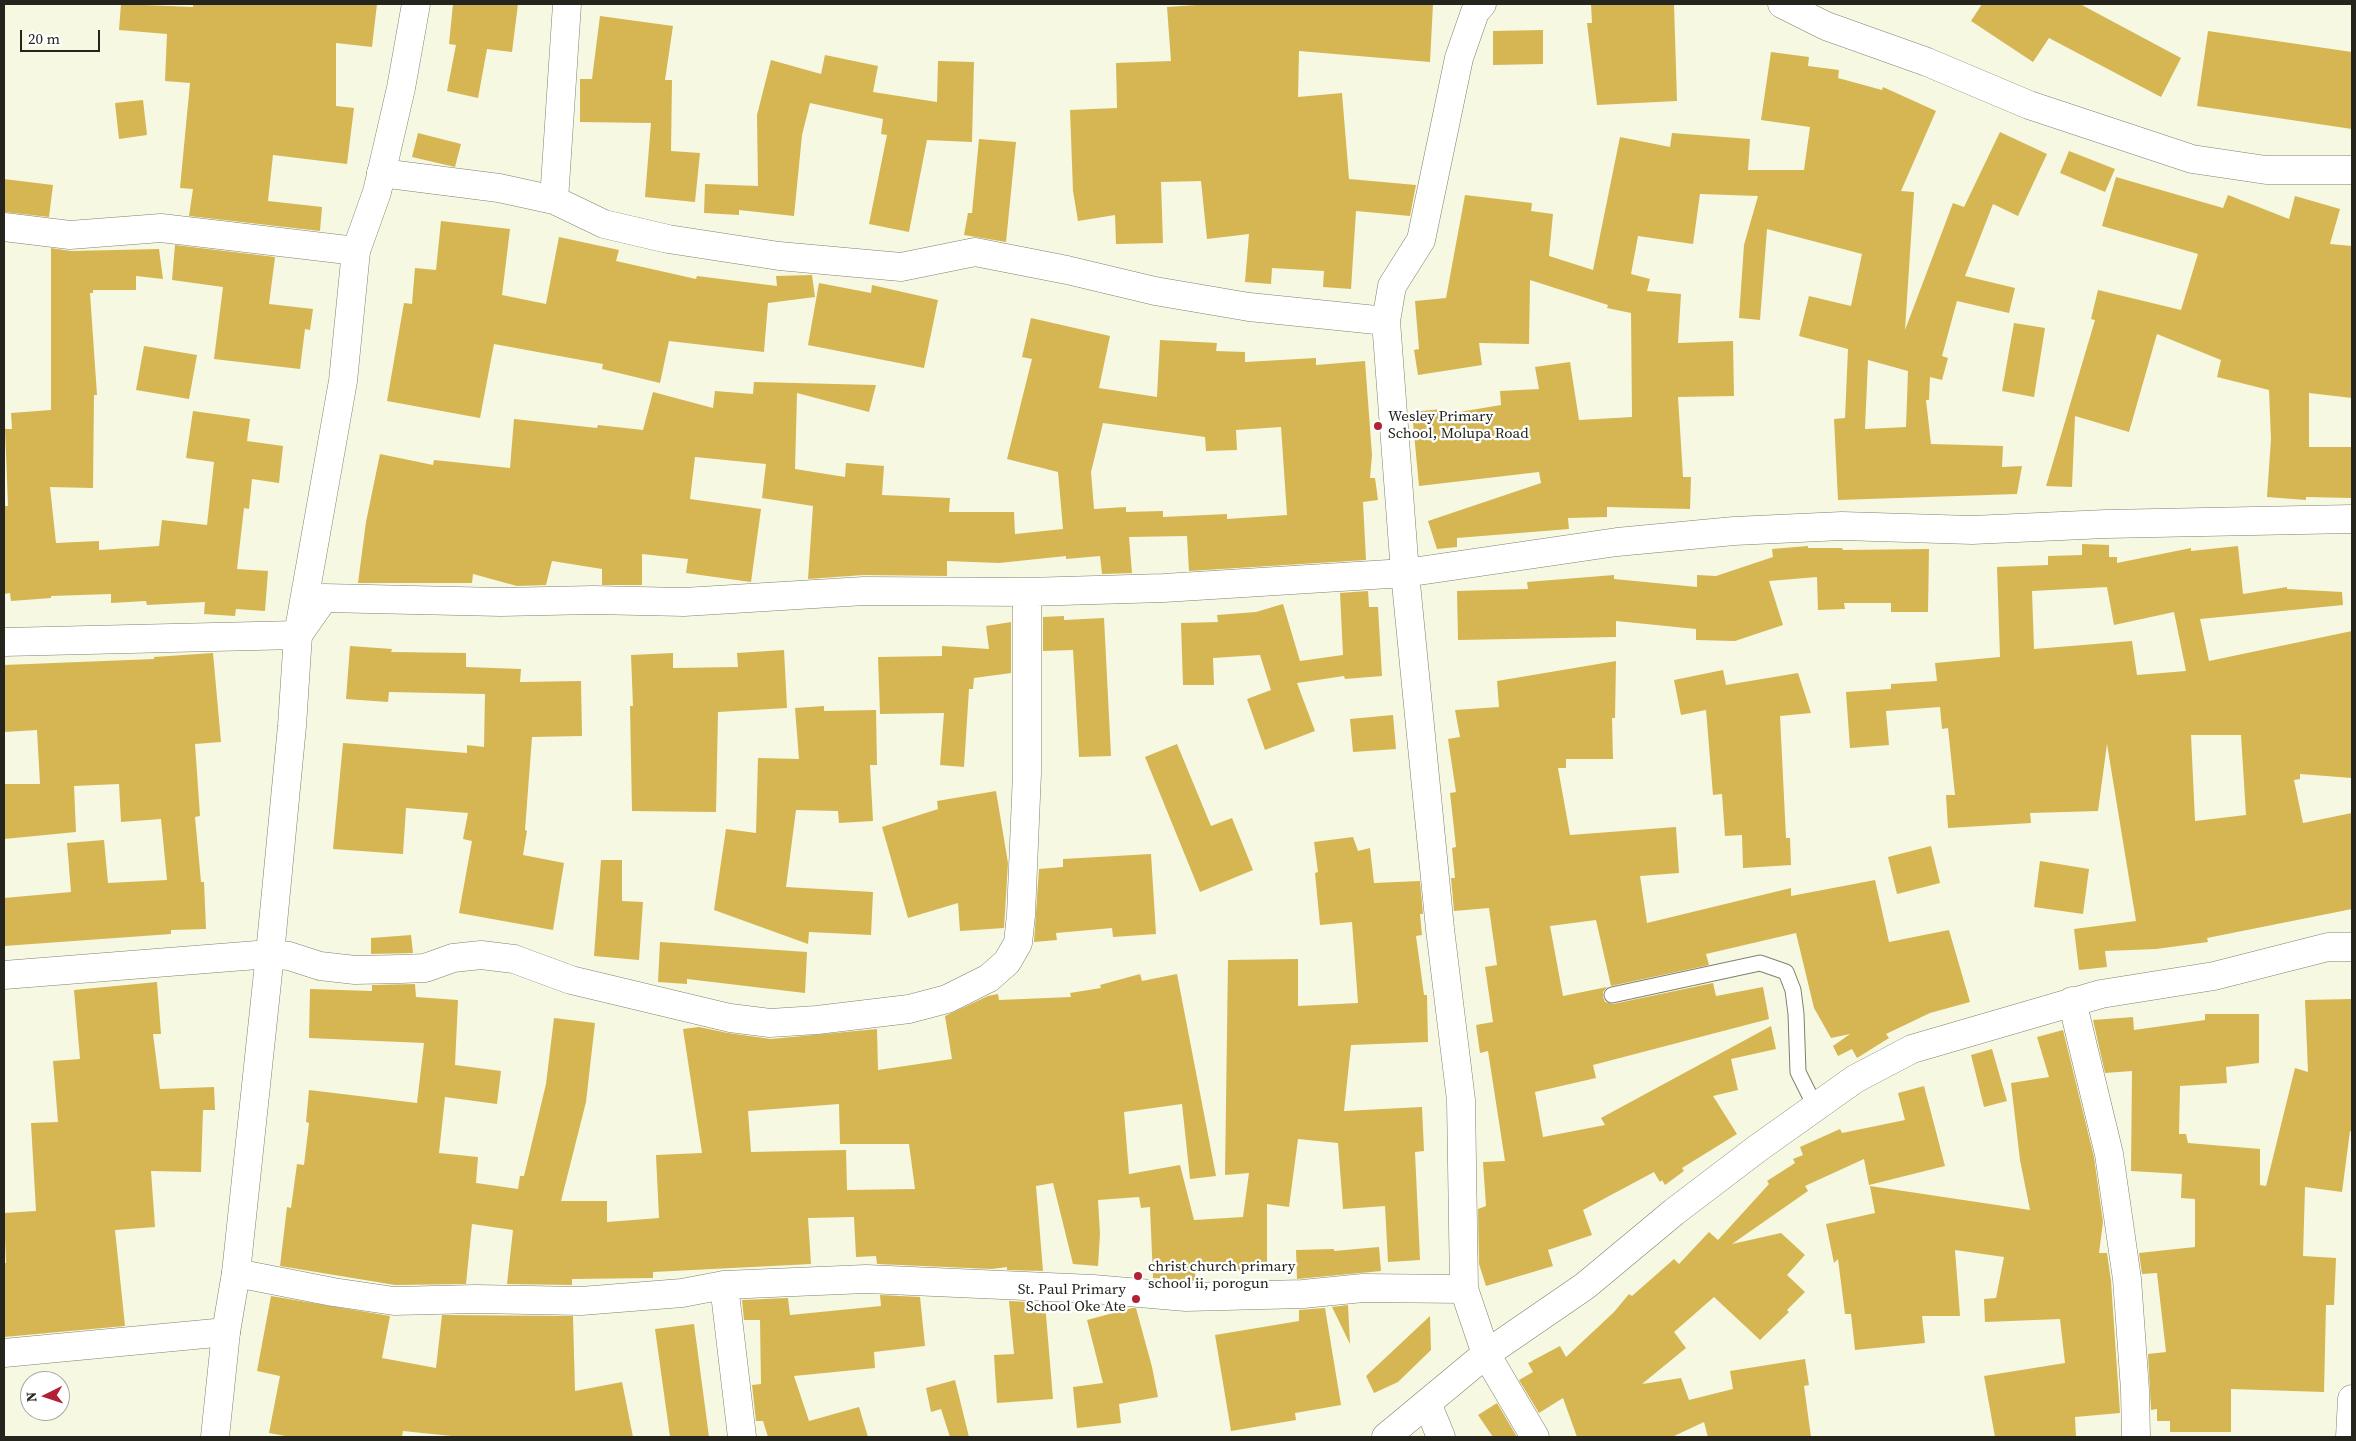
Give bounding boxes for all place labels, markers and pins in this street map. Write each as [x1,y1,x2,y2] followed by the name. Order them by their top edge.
[1388,408,1529,443] place label: Wesley Primary School, Molupa Road
[1372,420,1384,432] marker: Wesley Primary School, Molupa Road
[1148,1258,1295,1293] place label: christ church primary school ii, porogun
[1132,1270,1144,1282] marker: christ church primary school ii, porogun
[1018,1281,1126,1316] place label: St. Paul Primary School Oke Ate
[1130,1293,1142,1305] marker: St. Paul Primary School Oke Ate

